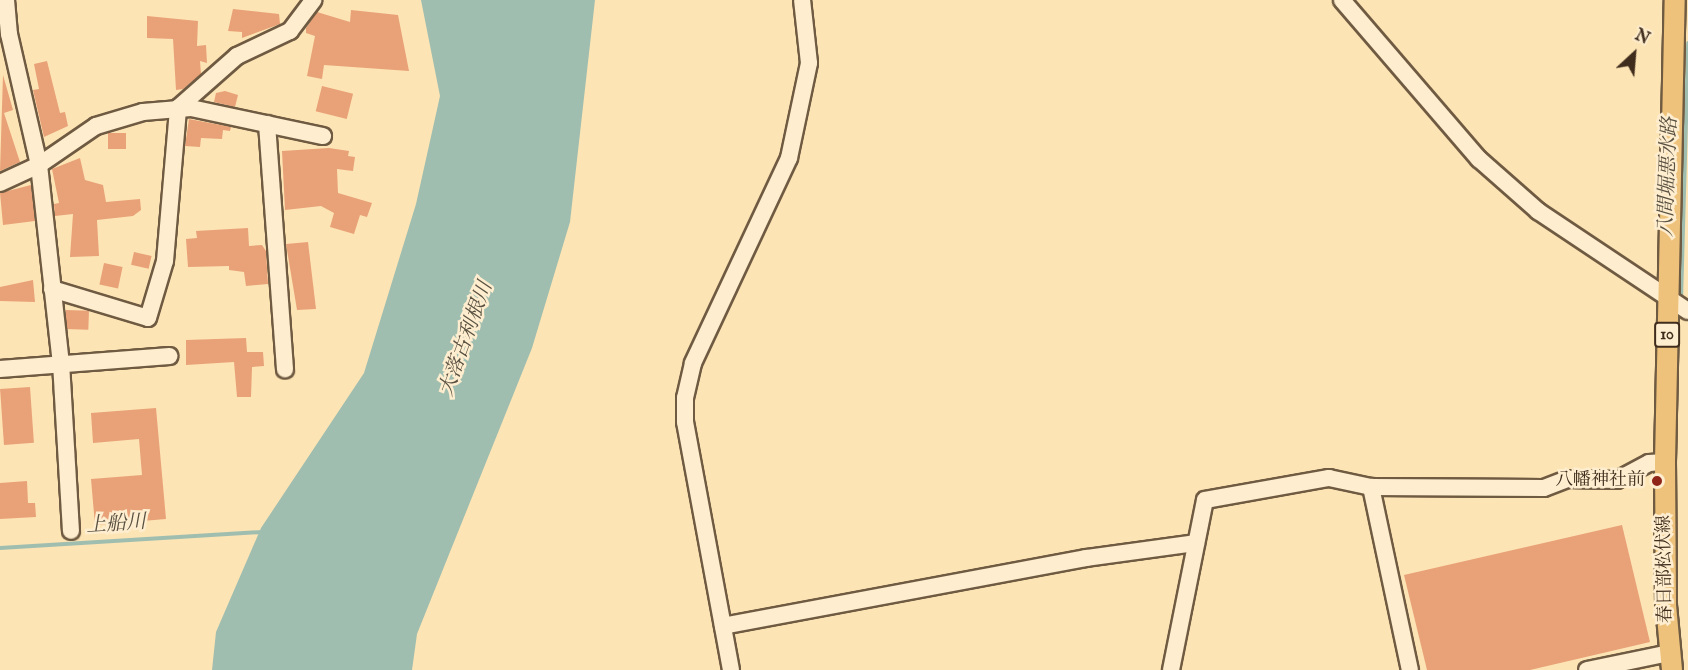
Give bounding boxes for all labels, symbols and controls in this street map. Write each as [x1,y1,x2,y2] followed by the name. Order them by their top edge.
[1604,24,1664,84] north arrow
[1631,26,1652,50] text: N
[1654,117,1682,237] water label: 八間堀悪水路
[434,279,498,399] water label: 大落古利根川
[1654,322,1680,348] road number: 10
[1555,470,1645,492] place label: 八幡神社前
[1650,474,1664,488] marker: 八幡神社前
[85,510,147,538] water label: 上船川
[1654,515,1678,623] street label: 春日部松伏線

